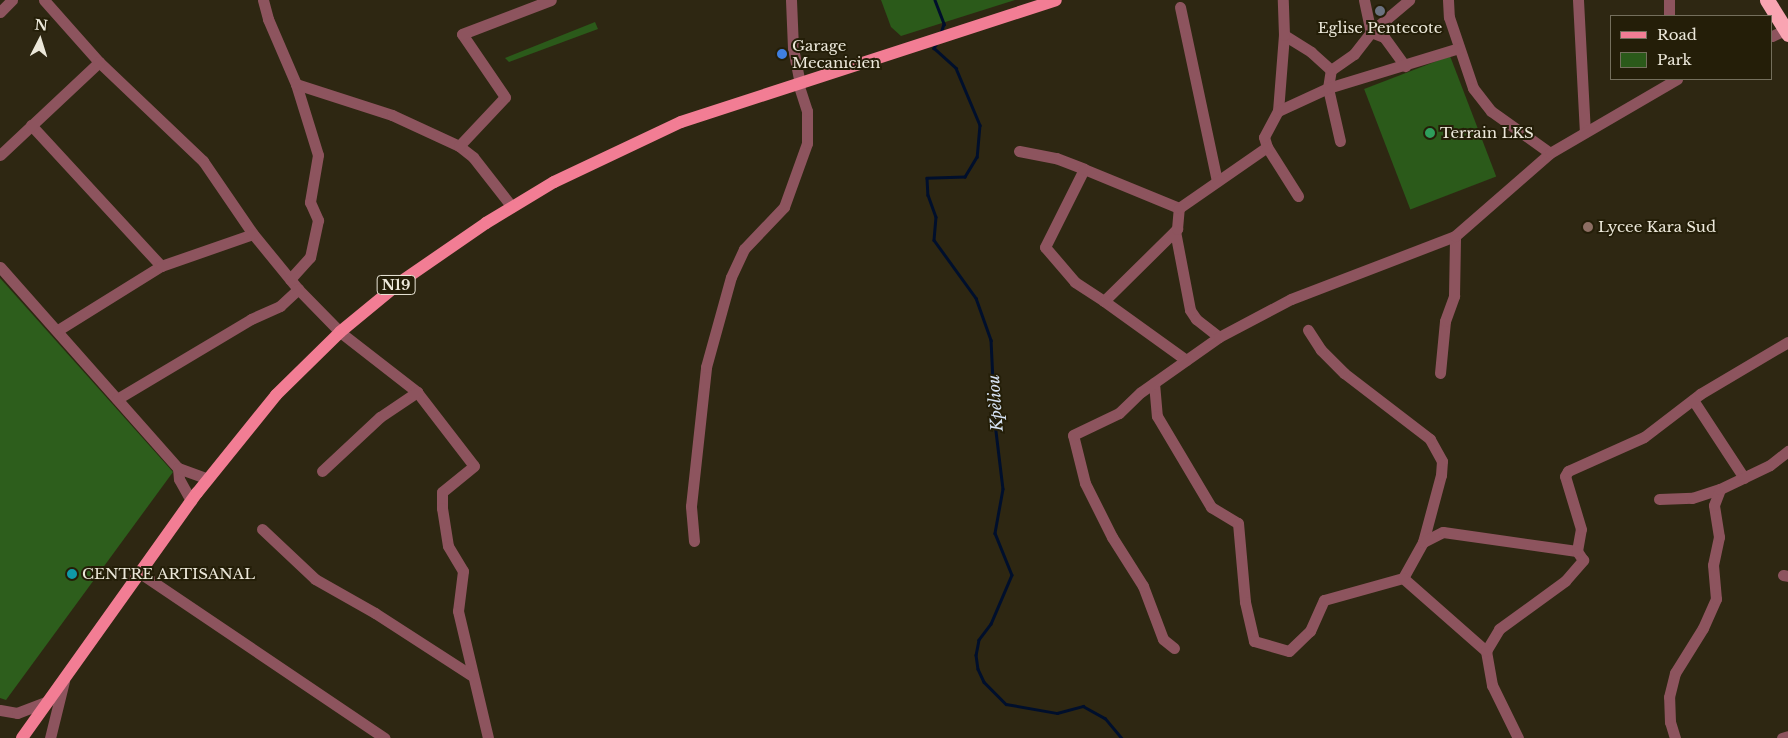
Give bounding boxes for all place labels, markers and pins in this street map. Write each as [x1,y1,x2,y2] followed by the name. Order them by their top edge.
[1374,5,1386,17] marker: Eglise Pentecote
[1318,19,1442,37] place label: Eglise Pentecote
[792,36,880,71] place label: Garage Mecanicien
[776,48,788,60] marker: Garage Mecanicien
[1440,124,1534,142] place label: Terrain LKS
[1424,127,1436,139] marker: Terrain LKS
[1598,218,1716,236] place label: Lycee Kara Sud
[1582,221,1594,233] marker: Lycee Kara Sud
[82,565,256,583] place label: CENTRE ARTISANAL
[66,568,78,580] marker: CENTRE ARTISANAL

